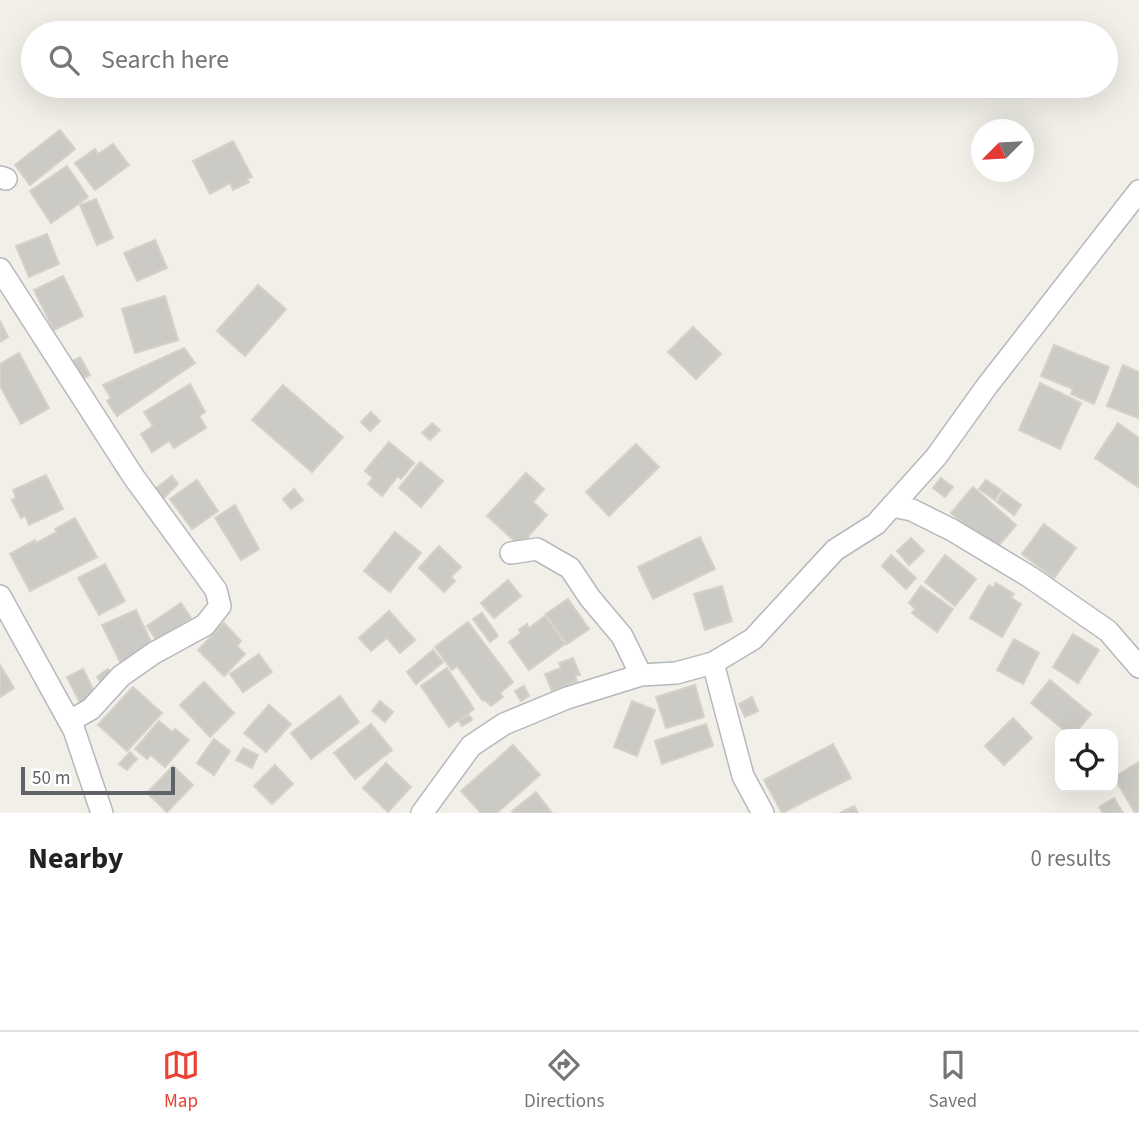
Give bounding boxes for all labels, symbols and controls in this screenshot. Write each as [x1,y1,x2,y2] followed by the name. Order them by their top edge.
[21,21,1118,98] search box
[45,41,83,79] icon: search
[101,41,229,78] text: Search here
[971,119,1034,182] north arrow
[1055,729,1118,792] map controls
[1055,729,1118,792] button: locate
[21,764,175,796] scale bar
[32,765,70,792] text: 50 m
[28,837,123,880] text: Nearby
[1031,842,1111,875] text: 0 results
[162,1046,200,1115] tab: Map
[524,1046,604,1115] tab: Directions
[928,1046,977,1115] tab: Saved

